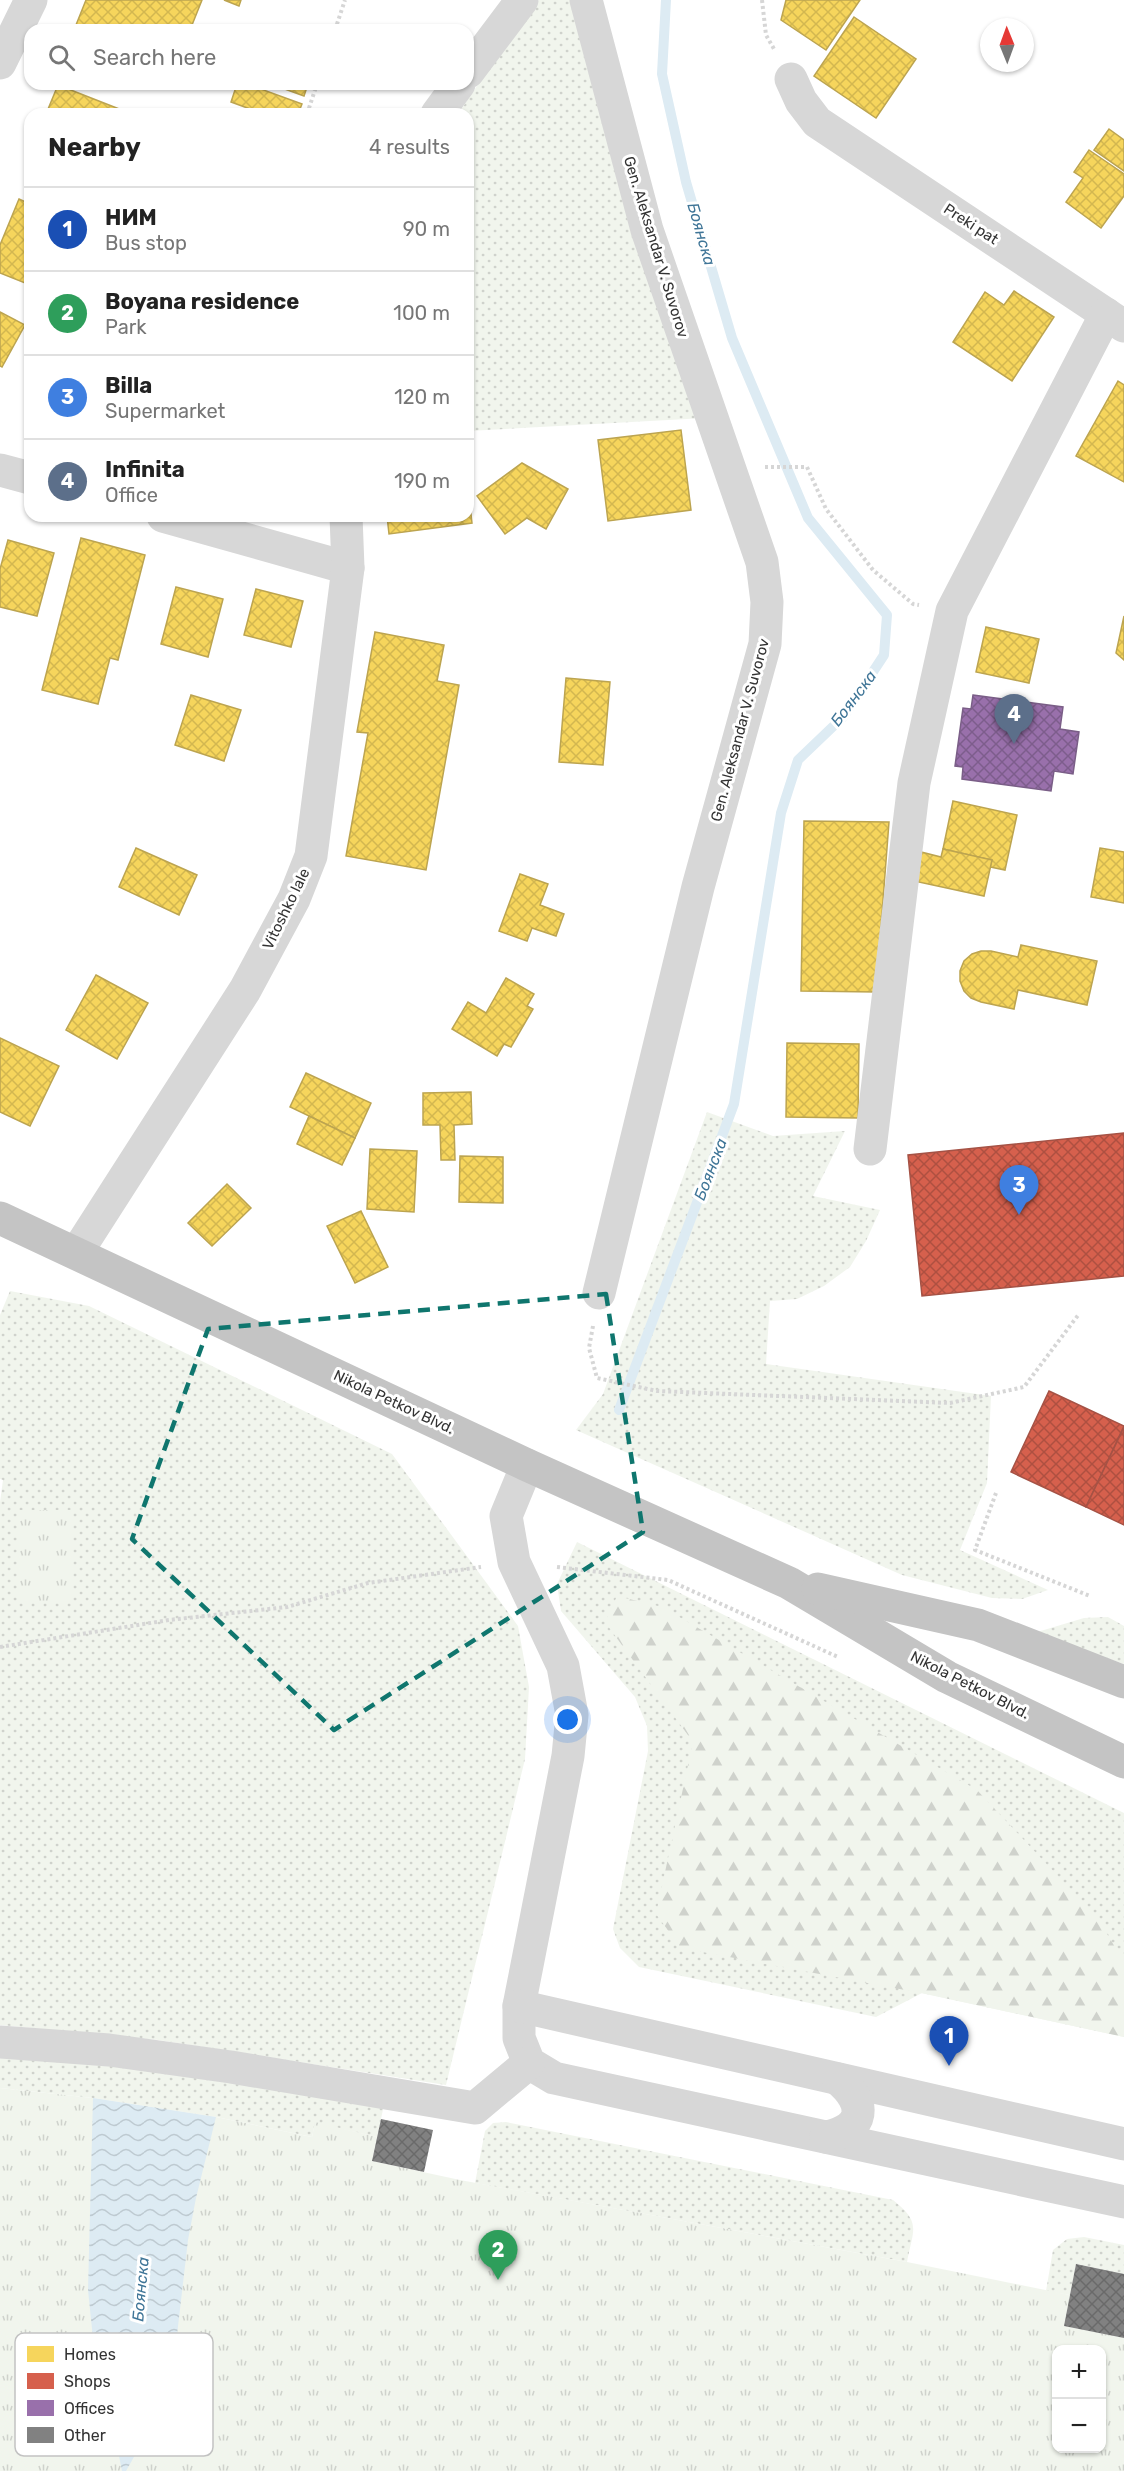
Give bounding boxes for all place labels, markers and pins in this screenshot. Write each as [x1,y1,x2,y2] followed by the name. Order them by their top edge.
[994,694,1034,744] pin: 4
[1000,1166,1038,1215] pin: 3
[930,2016,968,2066] pin: 1
[478,2230,518,2280] pin: 2

